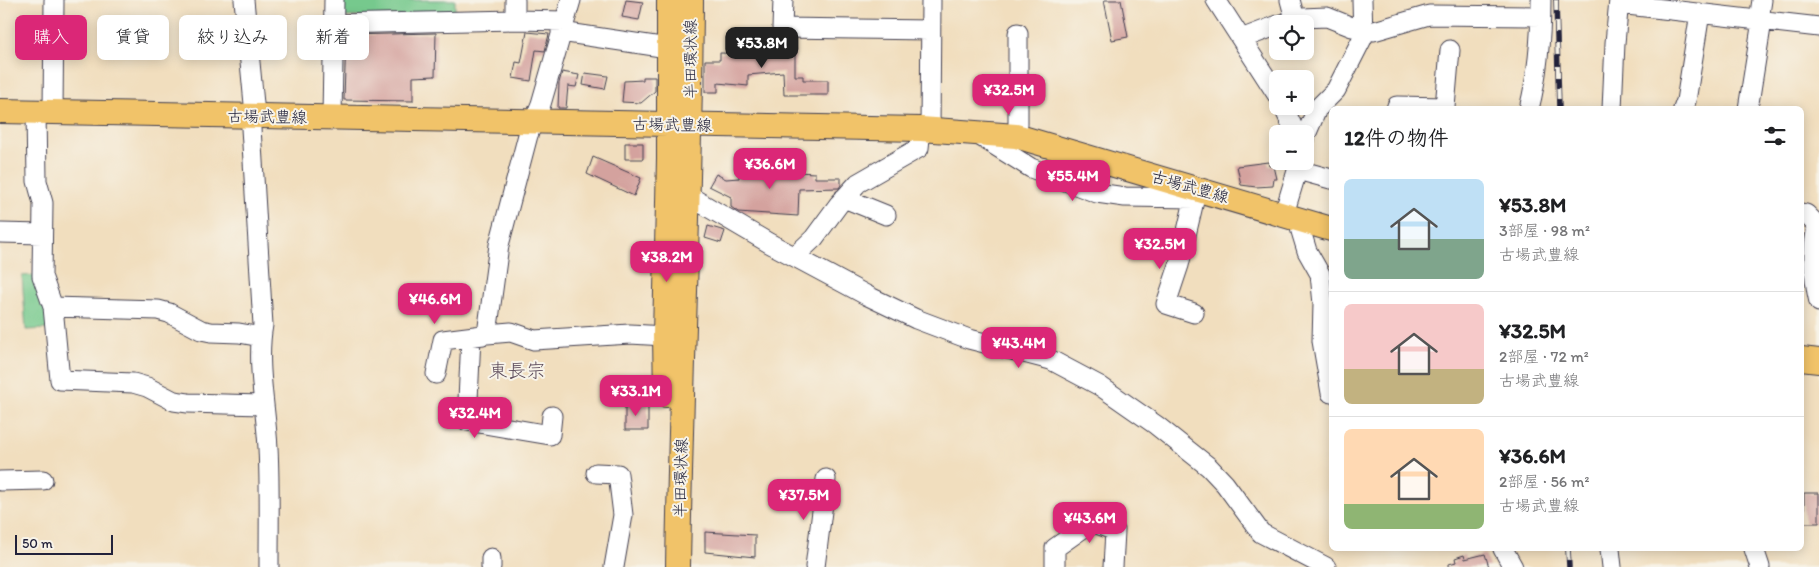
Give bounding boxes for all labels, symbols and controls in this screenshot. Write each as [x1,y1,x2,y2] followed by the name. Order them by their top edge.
[15,15,87,60] chip: 購入
[97,15,169,60] chip: 賃貸
[179,15,287,60] chip: 絞り込み
[297,15,369,60] chip: 新着
[1269,15,1314,170] map controls
[1269,15,1314,60] button: locate
[681,19,700,99] street label: 半田環状線
[721,27,803,69] pin: ¥53.8M
[736,33,788,52] text: ¥53.8M
[1269,70,1314,115] button: +
[968,74,1050,116] pin: ¥32.5M
[983,80,1035,99] text: ¥32.5M
[227,106,307,127] street label: 古場武豊線
[632,114,712,135] street label: 古場武豊線
[1761,122,1789,150] icon: filters
[1269,125,1314,170] button: −
[1344,125,1449,150] text: 12件の物件
[729,148,811,190] pin: ¥36.6M
[744,154,796,173] text: ¥36.6M
[1032,160,1114,202] pin: ¥55.4M
[1047,166,1099,185] text: ¥55.4M
[1149,166,1231,207] street label: 古場武豊線
[1499,192,1566,217] text: ¥53.8M
[1384,199,1444,259] icon: home
[1499,221,1590,240] text: 3部屋 · 98 m²
[1119,228,1201,270] pin: ¥32.5M
[1134,234,1186,253] text: ¥32.5M
[626,240,708,283] pin: ¥38.2M
[1499,245,1579,264] text: 古場武豊線
[641,247,693,266] text: ¥38.2M
[394,282,476,325] pin: ¥46.6M
[409,289,461,308] text: ¥46.6M
[1499,318,1566,343] text: ¥32.5M
[1384,324,1444,384] icon: home
[978,326,1060,369] pin: ¥43.4M
[992,333,1046,352] text: ¥43.4M
[1499,347,1589,366] text: 2部屋 · 72 m²
[488,359,546,382] district label: 東長宗
[1499,371,1579,390] text: 古場武豊線
[595,374,677,417] pin: ¥33.1M
[611,381,661,400] text: ¥33.1M
[434,396,516,439] pin: ¥32.4M
[449,403,501,422] text: ¥32.4M
[670,438,691,518] street label: 半田環状線
[1499,443,1566,468] text: ¥36.6M
[1384,449,1444,509] icon: home
[1499,472,1589,491] text: 2部屋 · 56 m²
[763,478,845,521] pin: ¥37.5M
[779,485,829,504] text: ¥37.5M
[1499,496,1579,515] text: 古場武豊線
[1049,502,1131,544] pin: ¥43.6M
[1064,508,1116,527] text: ¥43.6M
[15,532,112,555] scale bar
[22,535,53,552] text: 50 m

